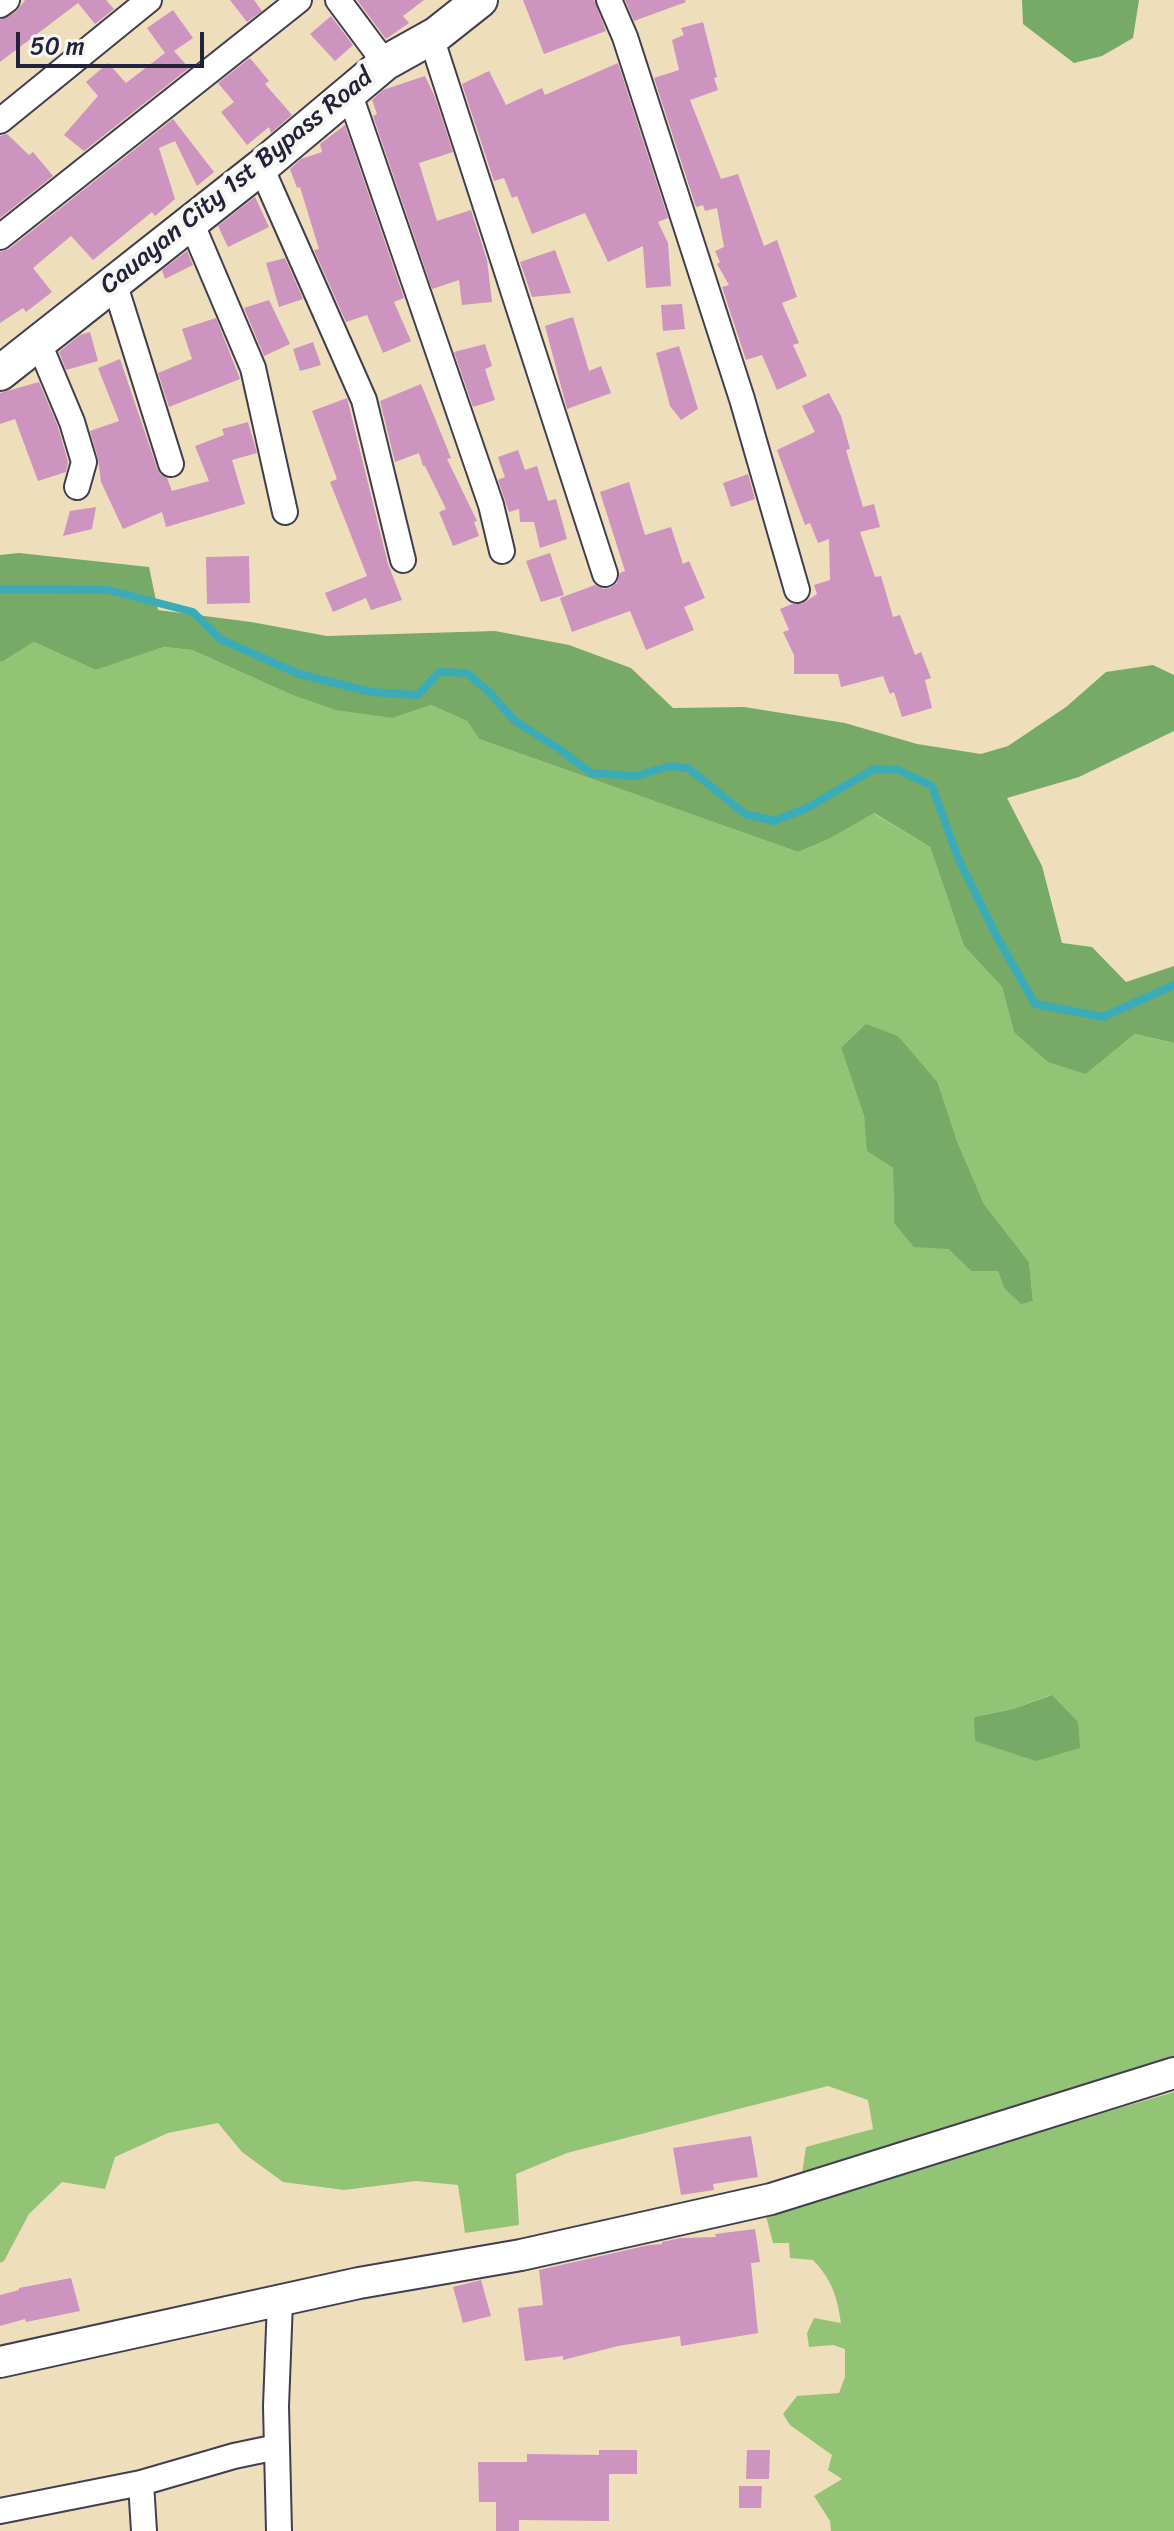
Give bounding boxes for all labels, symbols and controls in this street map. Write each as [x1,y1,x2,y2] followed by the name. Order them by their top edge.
[20,16,208,66] scale bar
[30,25,85,67] text: 50 m
[94,62,380,302] street label: Cauayan City 1st Bypass Road

